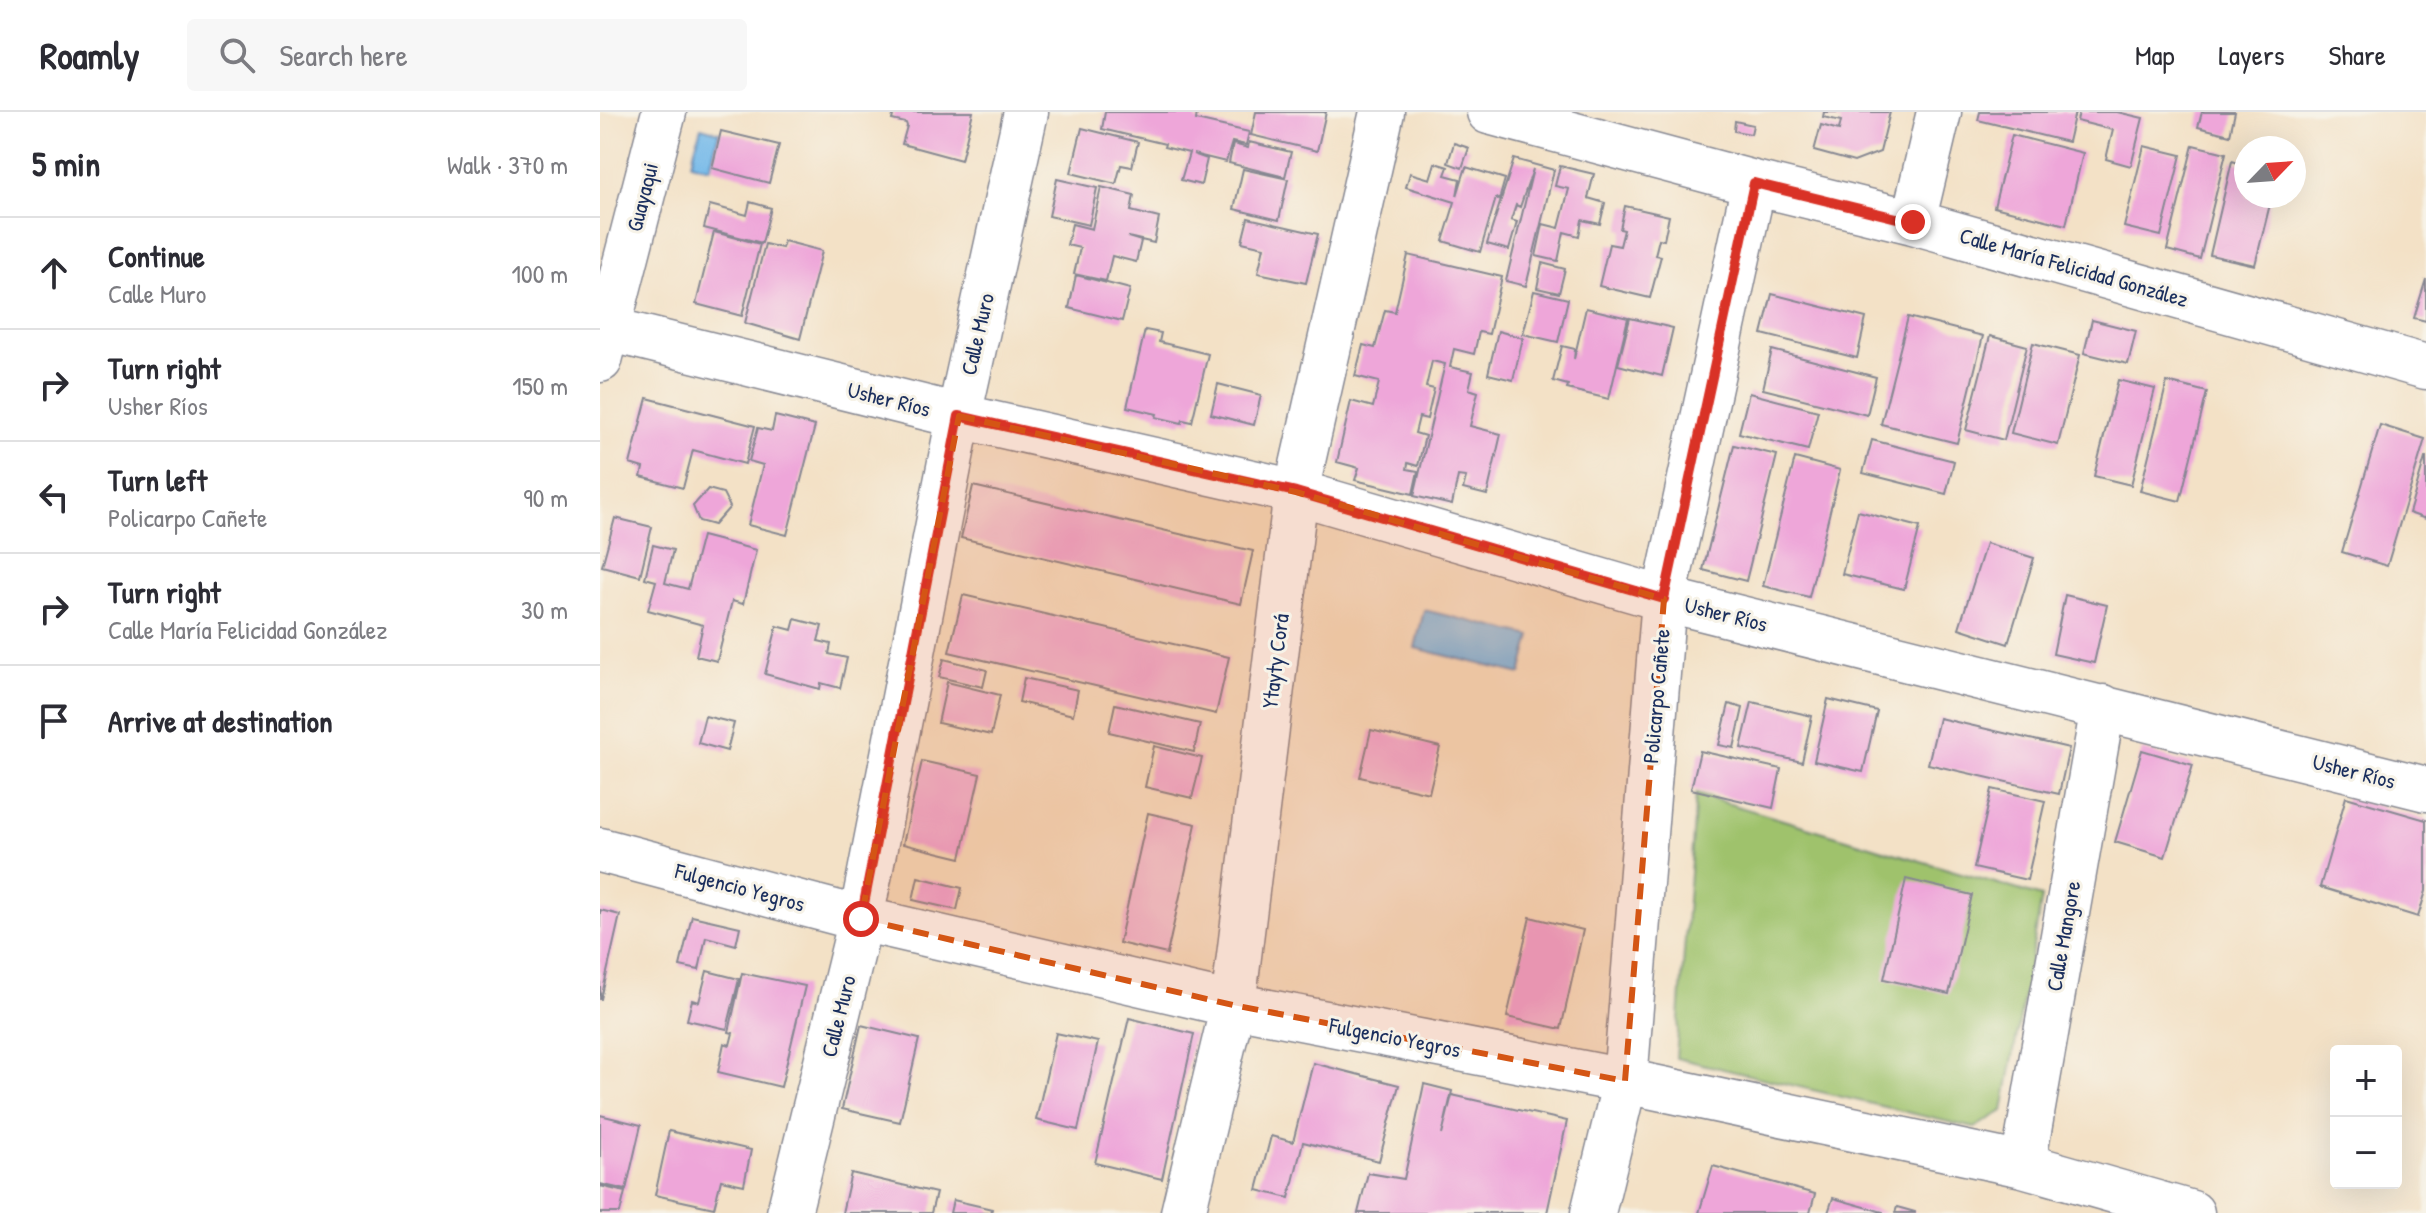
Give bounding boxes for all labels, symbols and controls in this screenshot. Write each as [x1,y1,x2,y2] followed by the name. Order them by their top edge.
[187,19,747,91] search box
[40,29,139,81] text: Roamly
[215,33,259,77] icon: search
[279,35,408,75] text: Search here
[2135,36,2175,74] text: Map
[2219,36,2284,74] text: Layers
[2328,36,2386,74] text: Share
[2234,136,2306,208] north arrow
[32,141,100,187] text: 5 min
[447,147,568,182] text: Walk · 370 m
[619,159,665,235] street label: Guayaqui
[1895,204,1931,240] route end
[1956,220,2192,314] street label: Calle María Felicidad González
[108,236,205,276] text: Continue
[32,251,76,295] icon: ahead
[512,256,568,291] text: 100 m
[108,276,206,311] text: Calle Muro
[953,290,1001,378] street label: Calle Muro
[108,348,221,388] text: Turn right
[32,363,76,407] icon: right
[512,368,568,403] text: 150 m
[844,374,934,424] street label: Usher Ríos
[108,388,208,423] text: Usher Ríos
[108,460,207,500] text: Turn left
[32,475,76,519] icon: left
[523,480,568,515] text: 90 m
[108,500,267,535] text: Policarpo Cañete
[108,572,221,612] text: Turn right
[32,587,76,631] icon: right
[1681,589,1771,639] street label: Usher Ríos
[521,592,568,627] text: 30 m
[108,612,387,647] text: Calle María Felicidad González
[1254,612,1296,710] street label: Ytayty Corá
[1635,627,1677,765] street label: Policarpo Cañete
[32,699,76,743] icon: arrive
[108,701,333,741] text: Arrive at destination
[2309,746,2399,796] street label: Usher Ríos
[671,855,808,919] street label: Fulgencio Yegros
[2039,878,2087,994] street label: Calle Mangore
[843,901,879,937] route start
[813,972,863,1060] street label: Calle Muro
[1326,1009,1463,1064] street label: Fulgencio Yegros
[2330,1045,2402,1189] map controls
[2330,1045,2402,1117] button: +
[2330,1117,2402,1189] button: −

